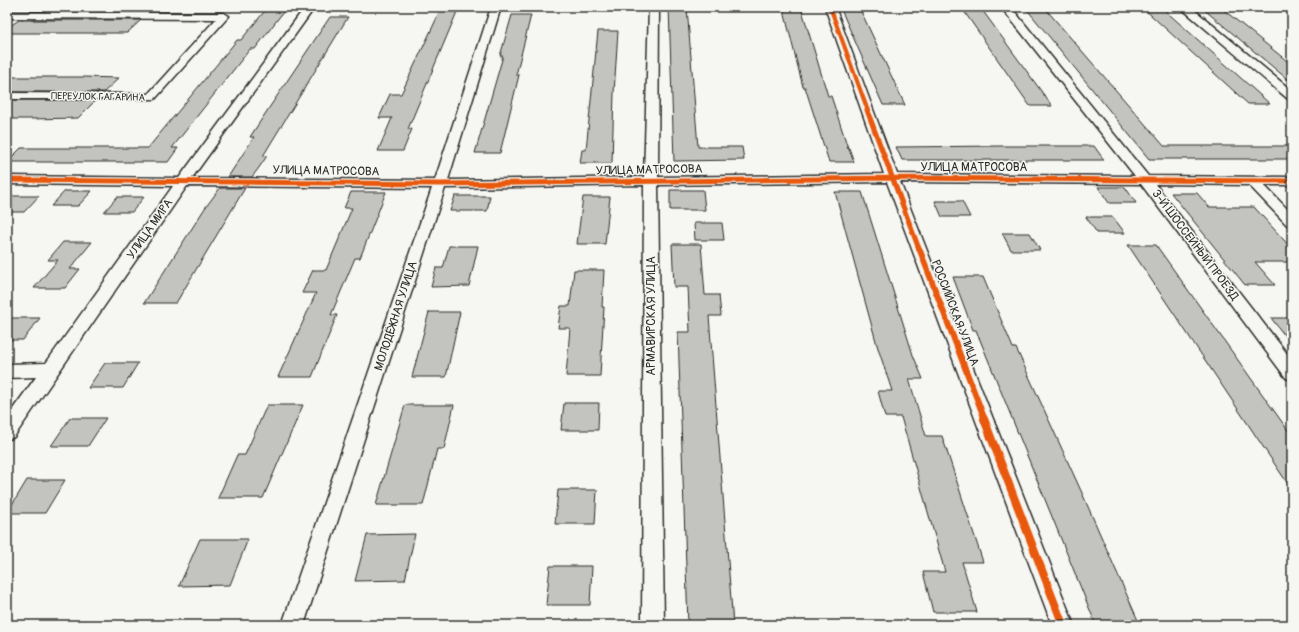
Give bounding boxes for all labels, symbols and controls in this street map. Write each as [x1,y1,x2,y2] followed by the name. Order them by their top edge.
[51,90,146,104] street label: ПЕРЕУЛОК ГАГАРИНА
[921,160,1028,175] street label: УЛИЦА МАТРОСОВА
[595,162,703,178] street label: УЛИЦА МАТРОСОВА
[272,163,380,179] street label: УЛИЦА МАТРОСОВА
[1148,187,1242,304] street label: 3-Й ШОССЕЙНЫЙ ПРОЕЗД
[124,196,176,262] street label: УЛИЦА МИРА
[644,256,659,376] street label: АРМАВИРСКАЯ УЛИЦА
[928,258,982,368] street label: РОССИЙСКАЯ УЛИЦА
[370,259,421,373] street label: МОЛОДЁЖНАЯ УЛИЦА

